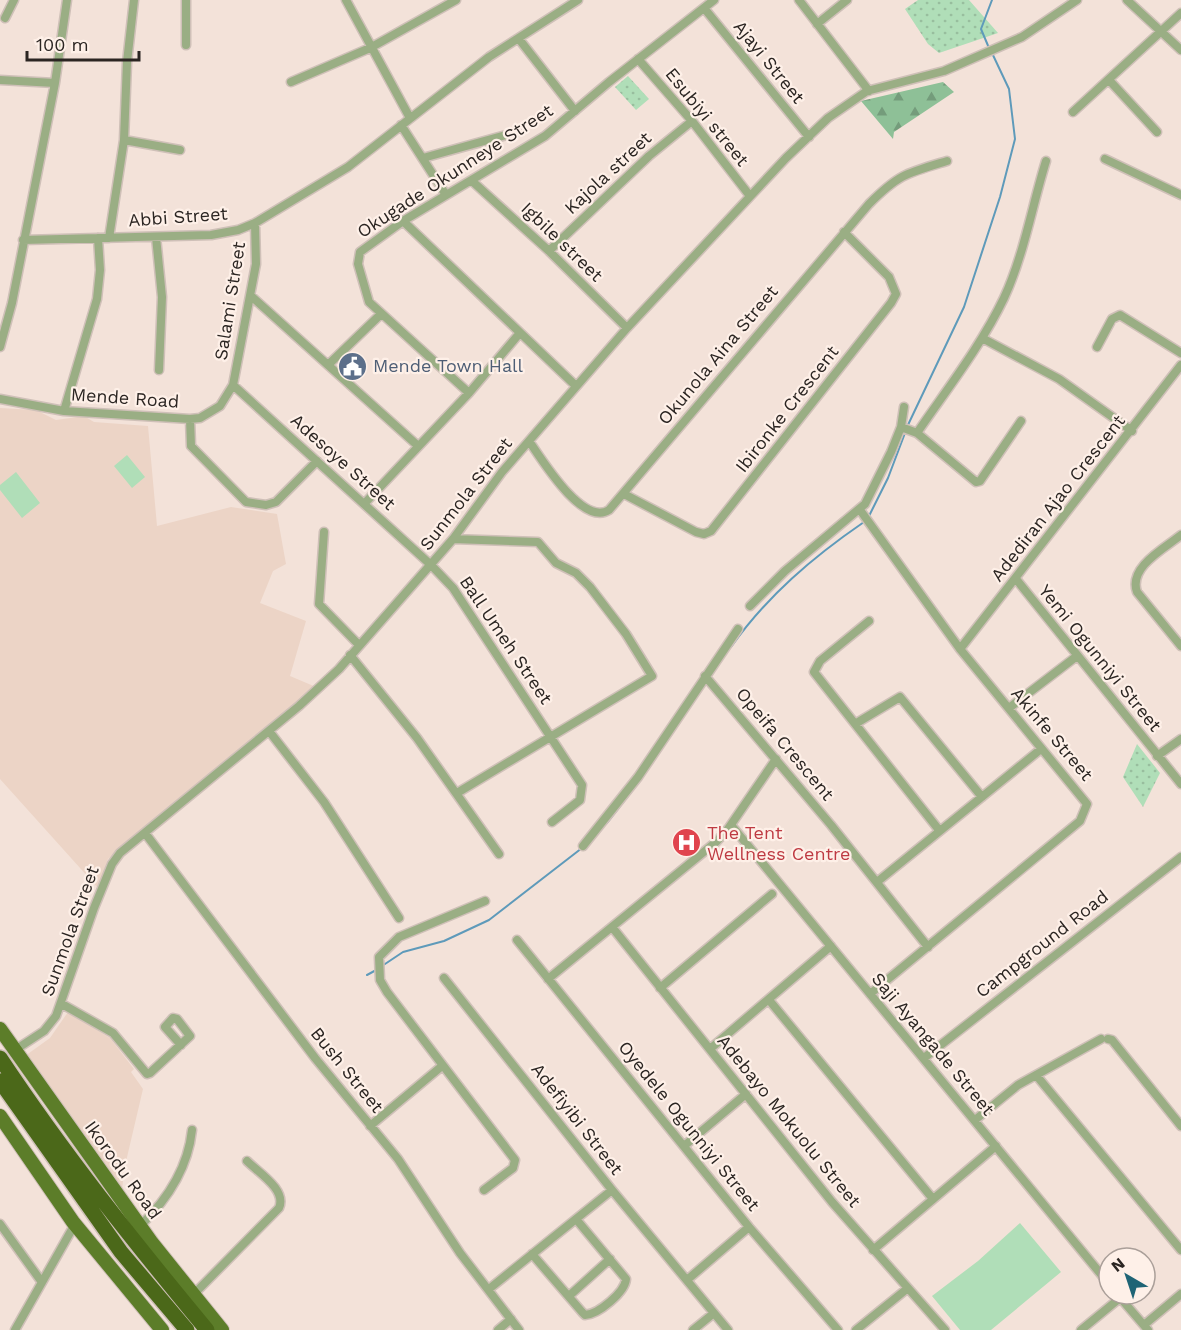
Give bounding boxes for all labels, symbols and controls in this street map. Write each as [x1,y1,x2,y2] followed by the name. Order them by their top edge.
[730,16,810,108] street label: Ajayi Street
[27,24,140,62] scale bar
[36,34,89,55] text: 100 m
[661,63,754,170] street label: Esubiyi street
[353,99,557,242] street label: Okugade Okunneye Street
[560,127,656,218] street label: Kajola street
[517,198,608,286] street label: Igbile street
[128,203,229,230] street label: Abbi Street
[210,240,249,362] street label: Salami Street
[653,280,782,429] street label: Okunola Aina Street
[731,341,843,476] street label: Ibironke Crescent
[336,350,368,382] public building icon: Mende Town Hall
[373,355,524,376] place label: Mende Town Hall
[70,383,180,412] street label: Mende Road
[287,409,400,514] street label: Adesoye Street
[986,410,1129,585] street label: Adediran Ajao Crescent
[415,433,516,554] street label: Sunmola Street
[456,572,557,708] street label: Ball Umeh Street
[1035,580,1166,736] street label: Yemi Ogunniyi Street
[732,683,839,805] street label: Opeifa Crescent
[1007,683,1098,785] street label: Akinfe Street
[707,822,850,864] place label: The Tent Wellness Centre
[670,827,702,859] hospital icon: The Tent Wellness Centre
[36,862,103,999] street label: Sunmola Street
[971,885,1112,1002] street label: Campground Road
[868,968,999,1120] street label: Saji Ayangade Street
[307,1023,388,1117] street label: Bush Street
[713,1030,866,1211] street label: Adebayo Mokuolu Street
[614,1037,765,1215] street label: Oyedele Ogunniyi Street
[527,1059,628,1179] street label: Adefiyibi Street
[81,1117,166,1223] street label: Ikorodu Road
[1097,1246,1157,1306] north arrow
[1107,1254,1128,1276] text: N

